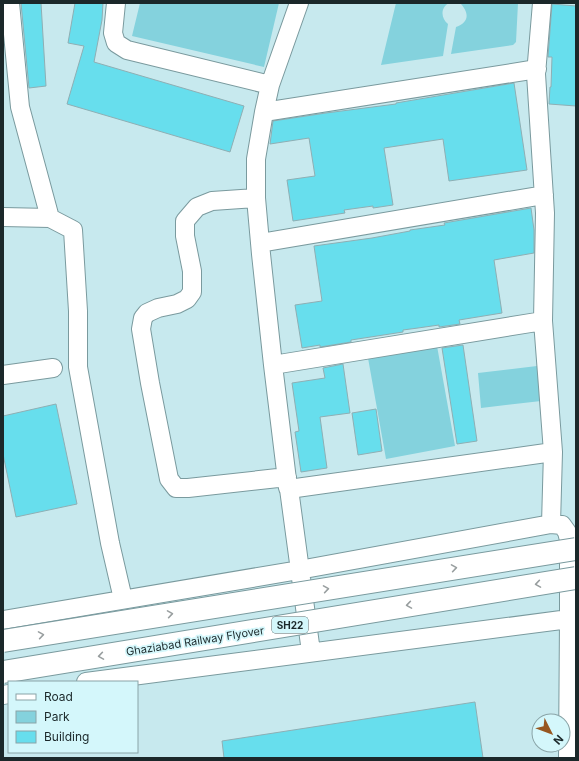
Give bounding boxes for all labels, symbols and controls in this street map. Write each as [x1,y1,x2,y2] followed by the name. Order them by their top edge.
[451,564,457,573] one-way arrow
[534,579,541,588] one-way arrow
[323,585,329,594] one-way arrow
[406,601,412,609] one-way arrow
[167,610,173,619] one-way arrow
[272,617,308,633] road number: SH22
[125,623,265,659] street label: Ghaziabad Railway Flyover
[38,631,45,639] one-way arrow
[98,651,104,660] one-way arrow
[8,681,138,753] legend
[44,689,73,704] text: Road
[44,709,70,724] text: Park
[531,713,571,753] north arrow
[44,729,89,744] text: Building
[550,732,566,747] text: N

